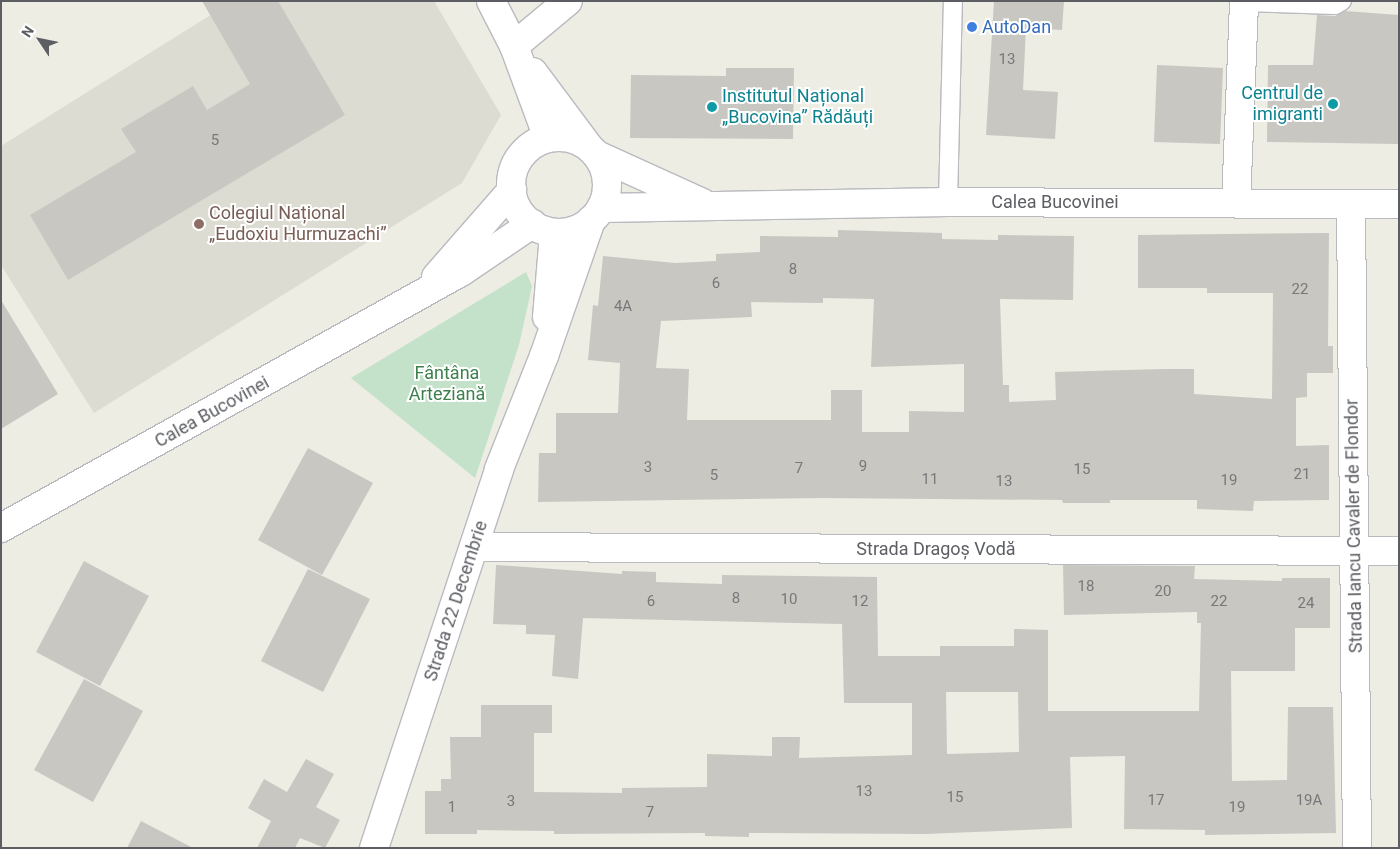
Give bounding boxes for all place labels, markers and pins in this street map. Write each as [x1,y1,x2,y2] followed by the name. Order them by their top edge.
[982,16,1051,38] place label: AutoDan
[966,21,978,33] marker: AutoDan
[1241,83,1323,126] place label: Centrul de imigranti
[722,86,873,128] place label: Institutul Național „Bucovina” Rădăuți
[1327,98,1339,110] marker: Centrul de imigranti
[706,101,718,113] marker: Institutul Național „Bucovina” Rădăuți
[209,203,387,245] place label: Colegiul Național „Eudoxiu Hurmuzachi”
[193,218,205,230] marker: Colegiul Național „Eudoxiu Hurmuzachi”

